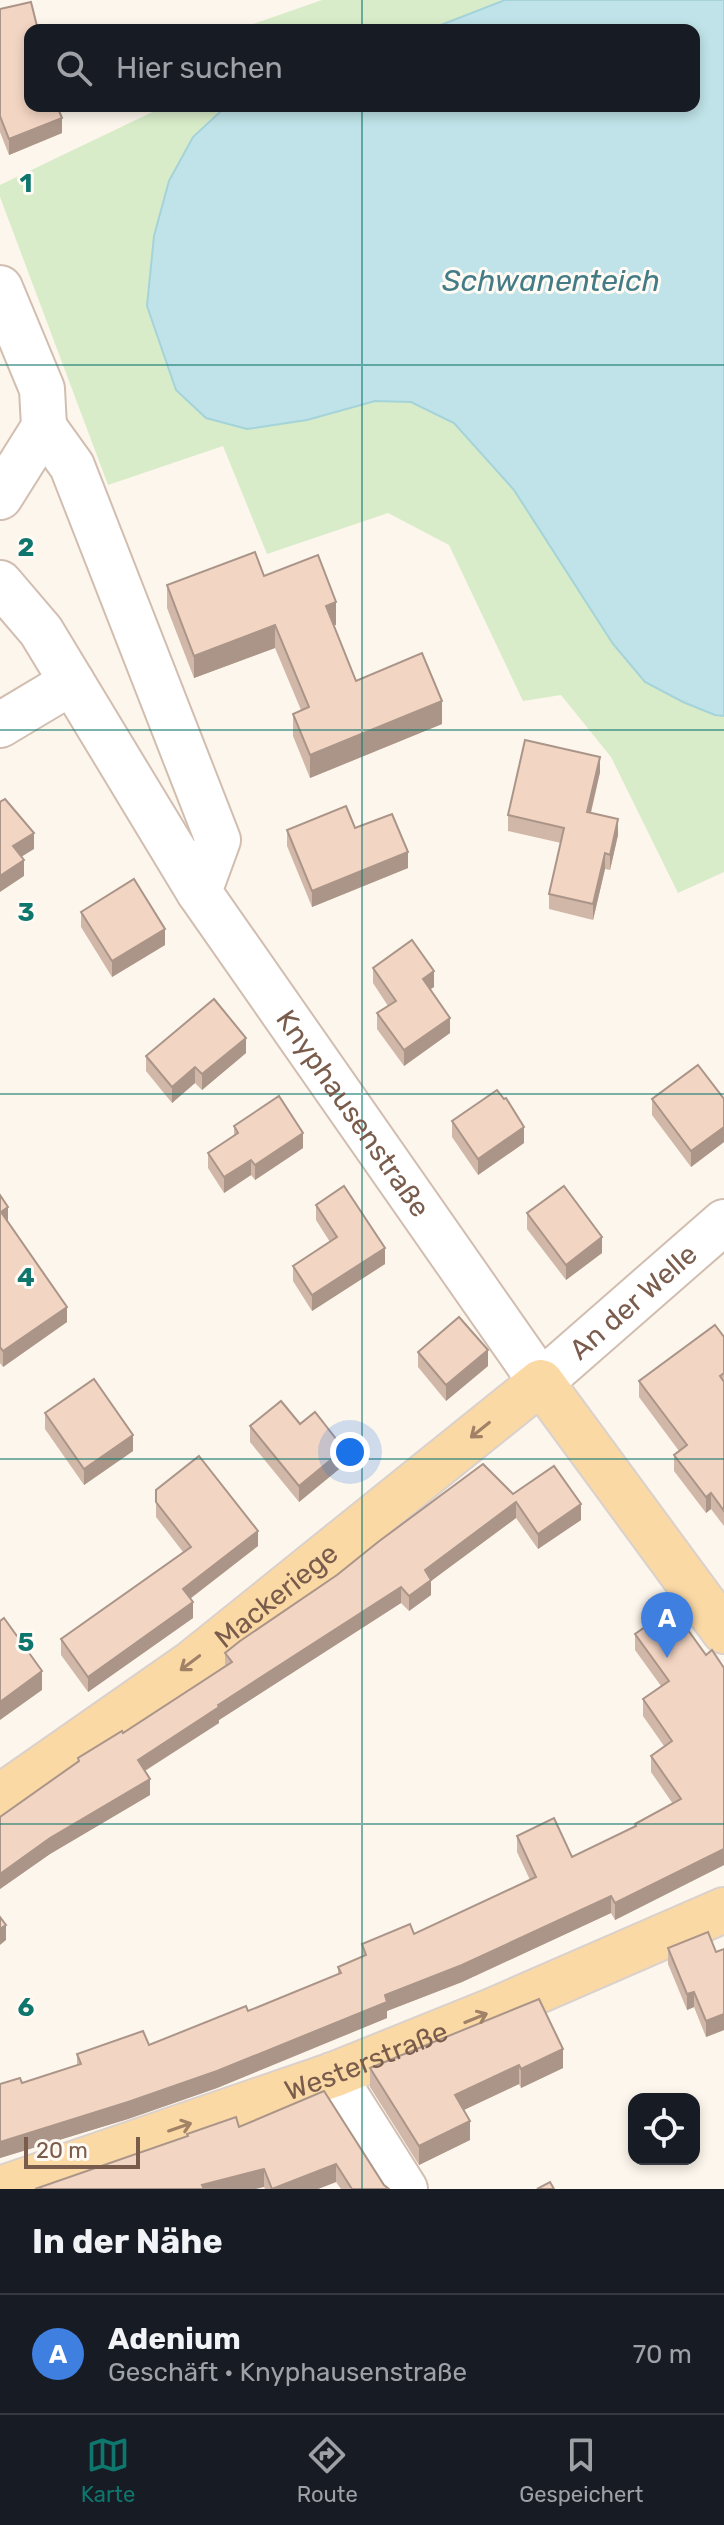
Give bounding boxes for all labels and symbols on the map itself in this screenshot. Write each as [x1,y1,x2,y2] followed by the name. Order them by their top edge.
[20,168,32,199] text: 1
[442,263,660,299] water label: Schwanenteich
[18,532,34,563] text: 2
[17,897,35,928] text: 3
[270,1003,437,1223] street label: Knyphausenstraße
[563,1237,703,1366] street label: An der Welle
[17,1262,35,1293] text: 4
[470,1422,491,1439] one-way arrow
[330,1432,370,1472] your location
[208,1536,344,1655] street label: Mackeriege
[641,1592,693,1658] pin: A
[18,1627,34,1658] text: 5
[180,1655,202,1672] one-way arrow
[18,1992,35,2023] text: 6
[463,2009,488,2024] one-way arrow
[280,2014,453,2107] street label: Westerstraße
[167,2119,192,2134] one-way arrow
[24,2133,140,2169] scale bar

